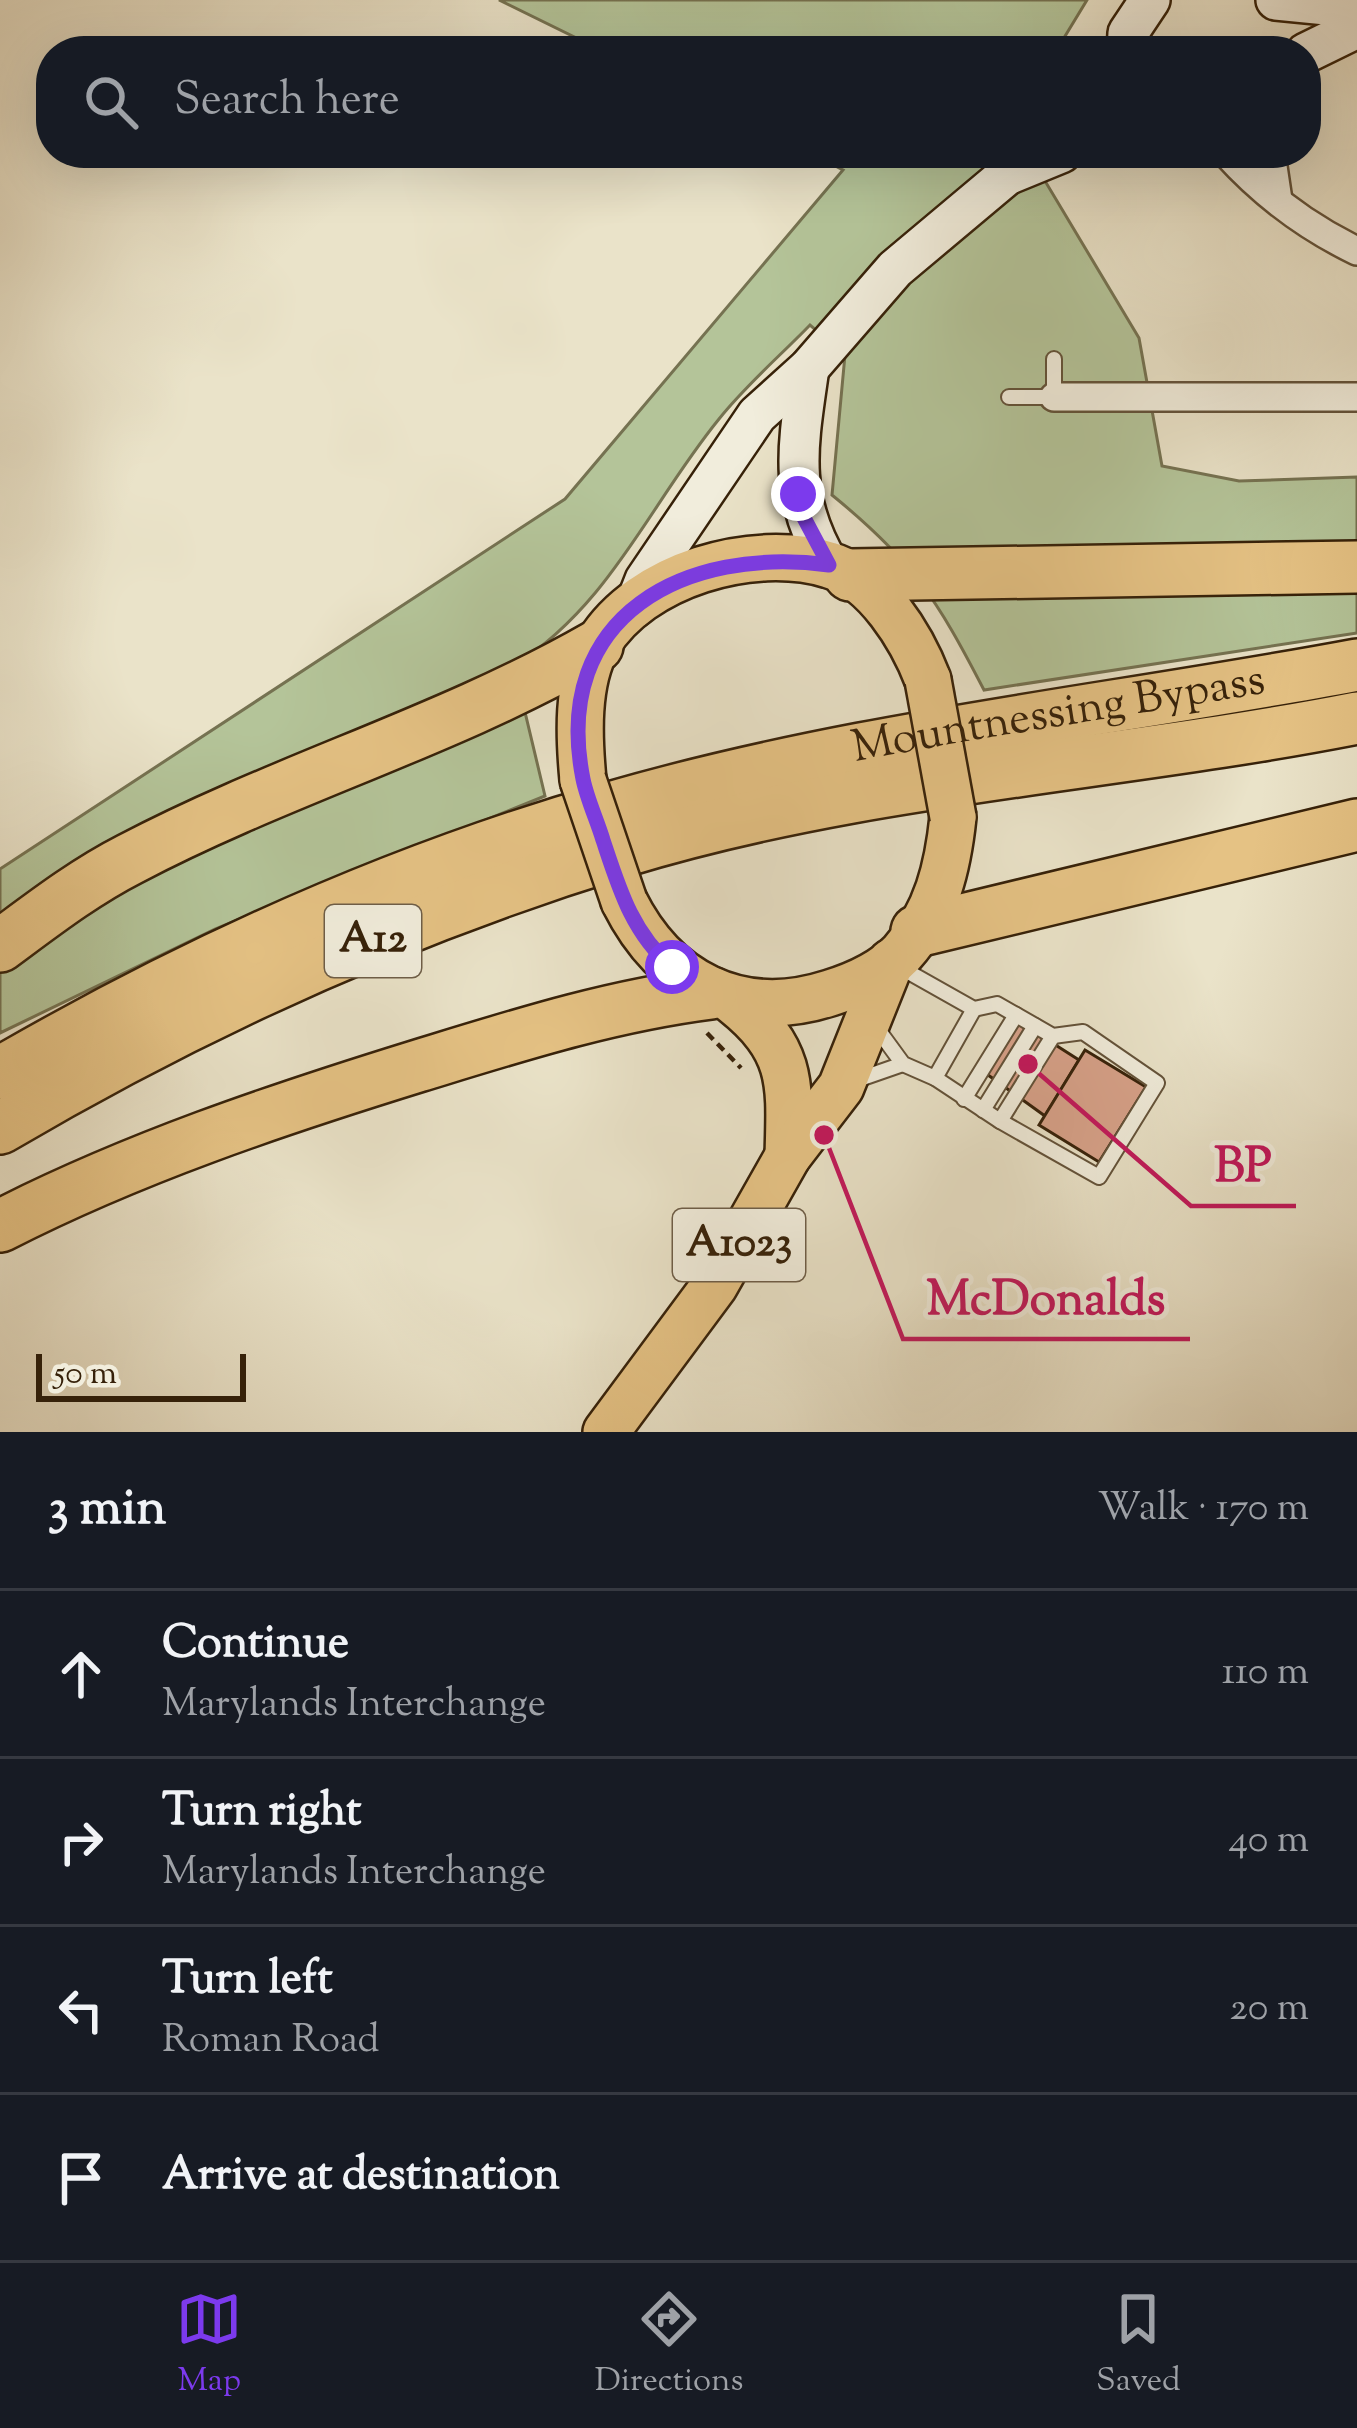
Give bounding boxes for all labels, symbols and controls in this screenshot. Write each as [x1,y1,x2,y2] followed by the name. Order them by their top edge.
[36,36,1321,168] search box
[78,69,144,135] icon: search
[174,70,400,135] text: Search here
[771,467,825,521] route end
[847,649,1270,782] street label: Mountnessing Bypass
[325,905,421,977] road number: A12
[645,940,699,994] route start
[1191,1122,1296,1206] callout: BP
[1214,1135,1272,1204] text: BP
[673,1209,805,1281] road number: A1023
[903,1255,1190,1339] callout: McDonalds
[927,1268,1165,1337] text: McDonalds
[36,1348,246,1401] scale bar
[54,1351,117,1399] text: 50 m
[48,1474,166,1547] text: 3 min
[1098,1482,1309,1538] text: Walk · 170 m
[162,1613,349,1678] text: Continue
[48,1641,114,1707] icon: ahead
[1222,1646,1309,1702] text: 110 m
[162,1678,546,1734] text: Marylands Interchange
[162,1781,361,1846] text: Turn right
[48,1809,114,1875] icon: right
[1229,1814,1309,1870] text: 40 m
[162,1846,546,1902] text: Marylands Interchange
[162,1949,333,2014] text: Turn left
[48,1977,114,2043] icon: left
[1230,1982,1309,2038] text: 20 m
[162,2014,379,2070] text: Roman Road
[48,2145,114,2211] icon: arrive
[162,2145,560,2210] text: Arrive at destination
[176,2286,242,2406] tab: Map
[595,2286,744,2406] tab: Directions
[1096,2286,1181,2406] tab: Saved

